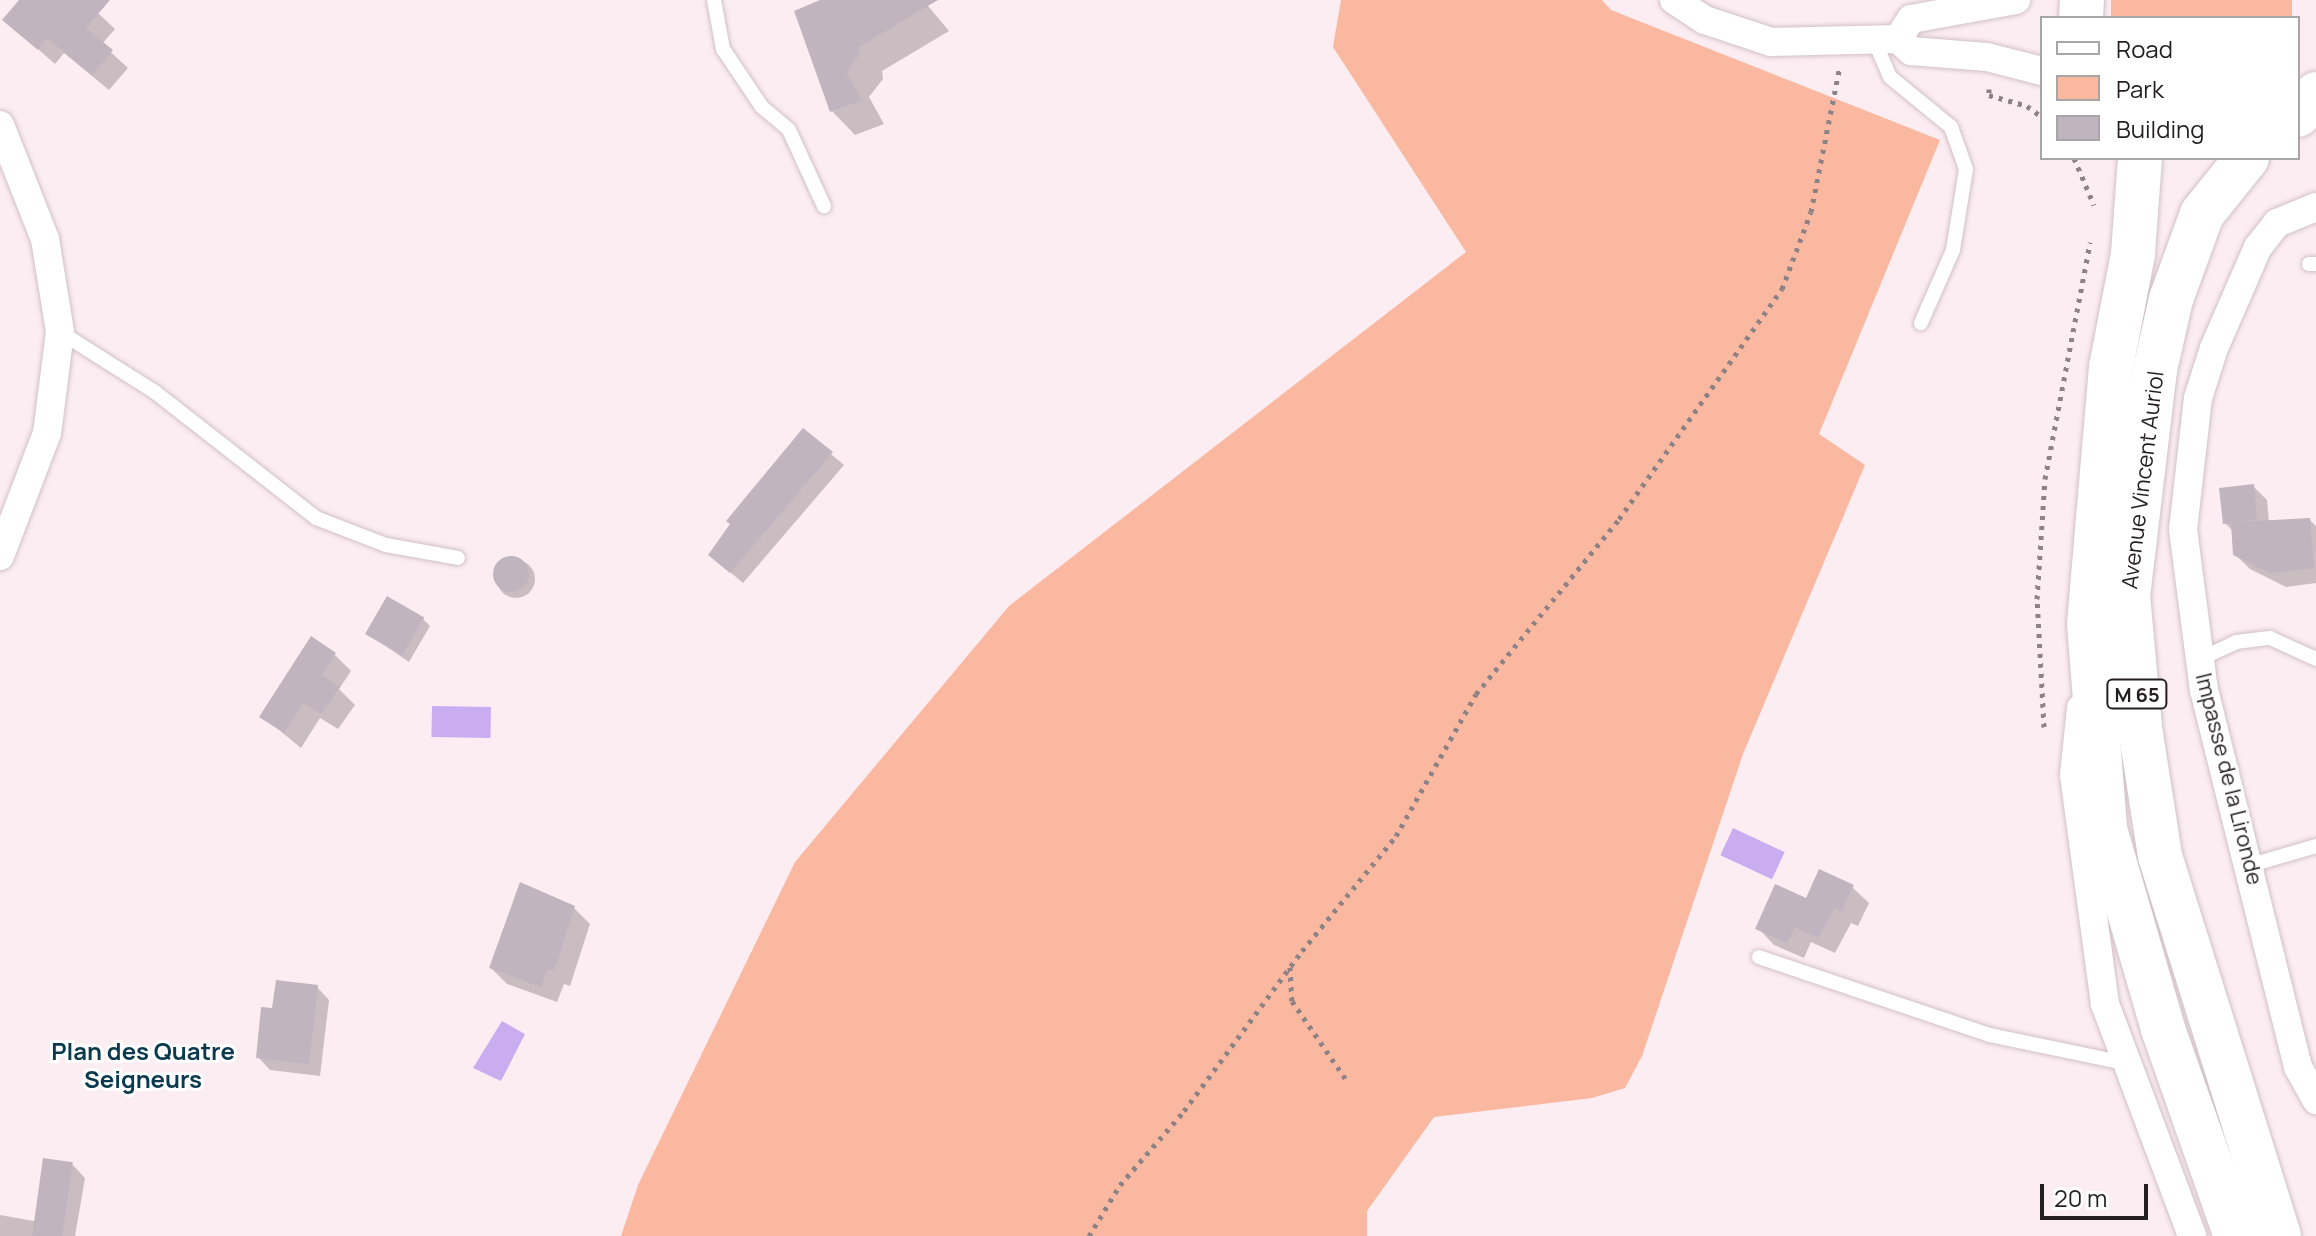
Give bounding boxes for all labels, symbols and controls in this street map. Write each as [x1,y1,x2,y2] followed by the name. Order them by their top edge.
[2040,16,2300,160] legend
[2116,32,2173,65] text: Road
[2116,72,2164,105] text: Park
[2116,112,2204,145] text: Building
[2117,369,2169,591] street label: Avenue Vincent Auriol
[2190,670,2268,888] street label: Impasse de la Lironde
[2105,678,2169,710] road number: M 65
[51,1037,235,1093] district label: Plan des Quatre Seigneurs
[2044,1168,2152,1218] scale bar
[2054,1181,2107,1214] text: 20 m

